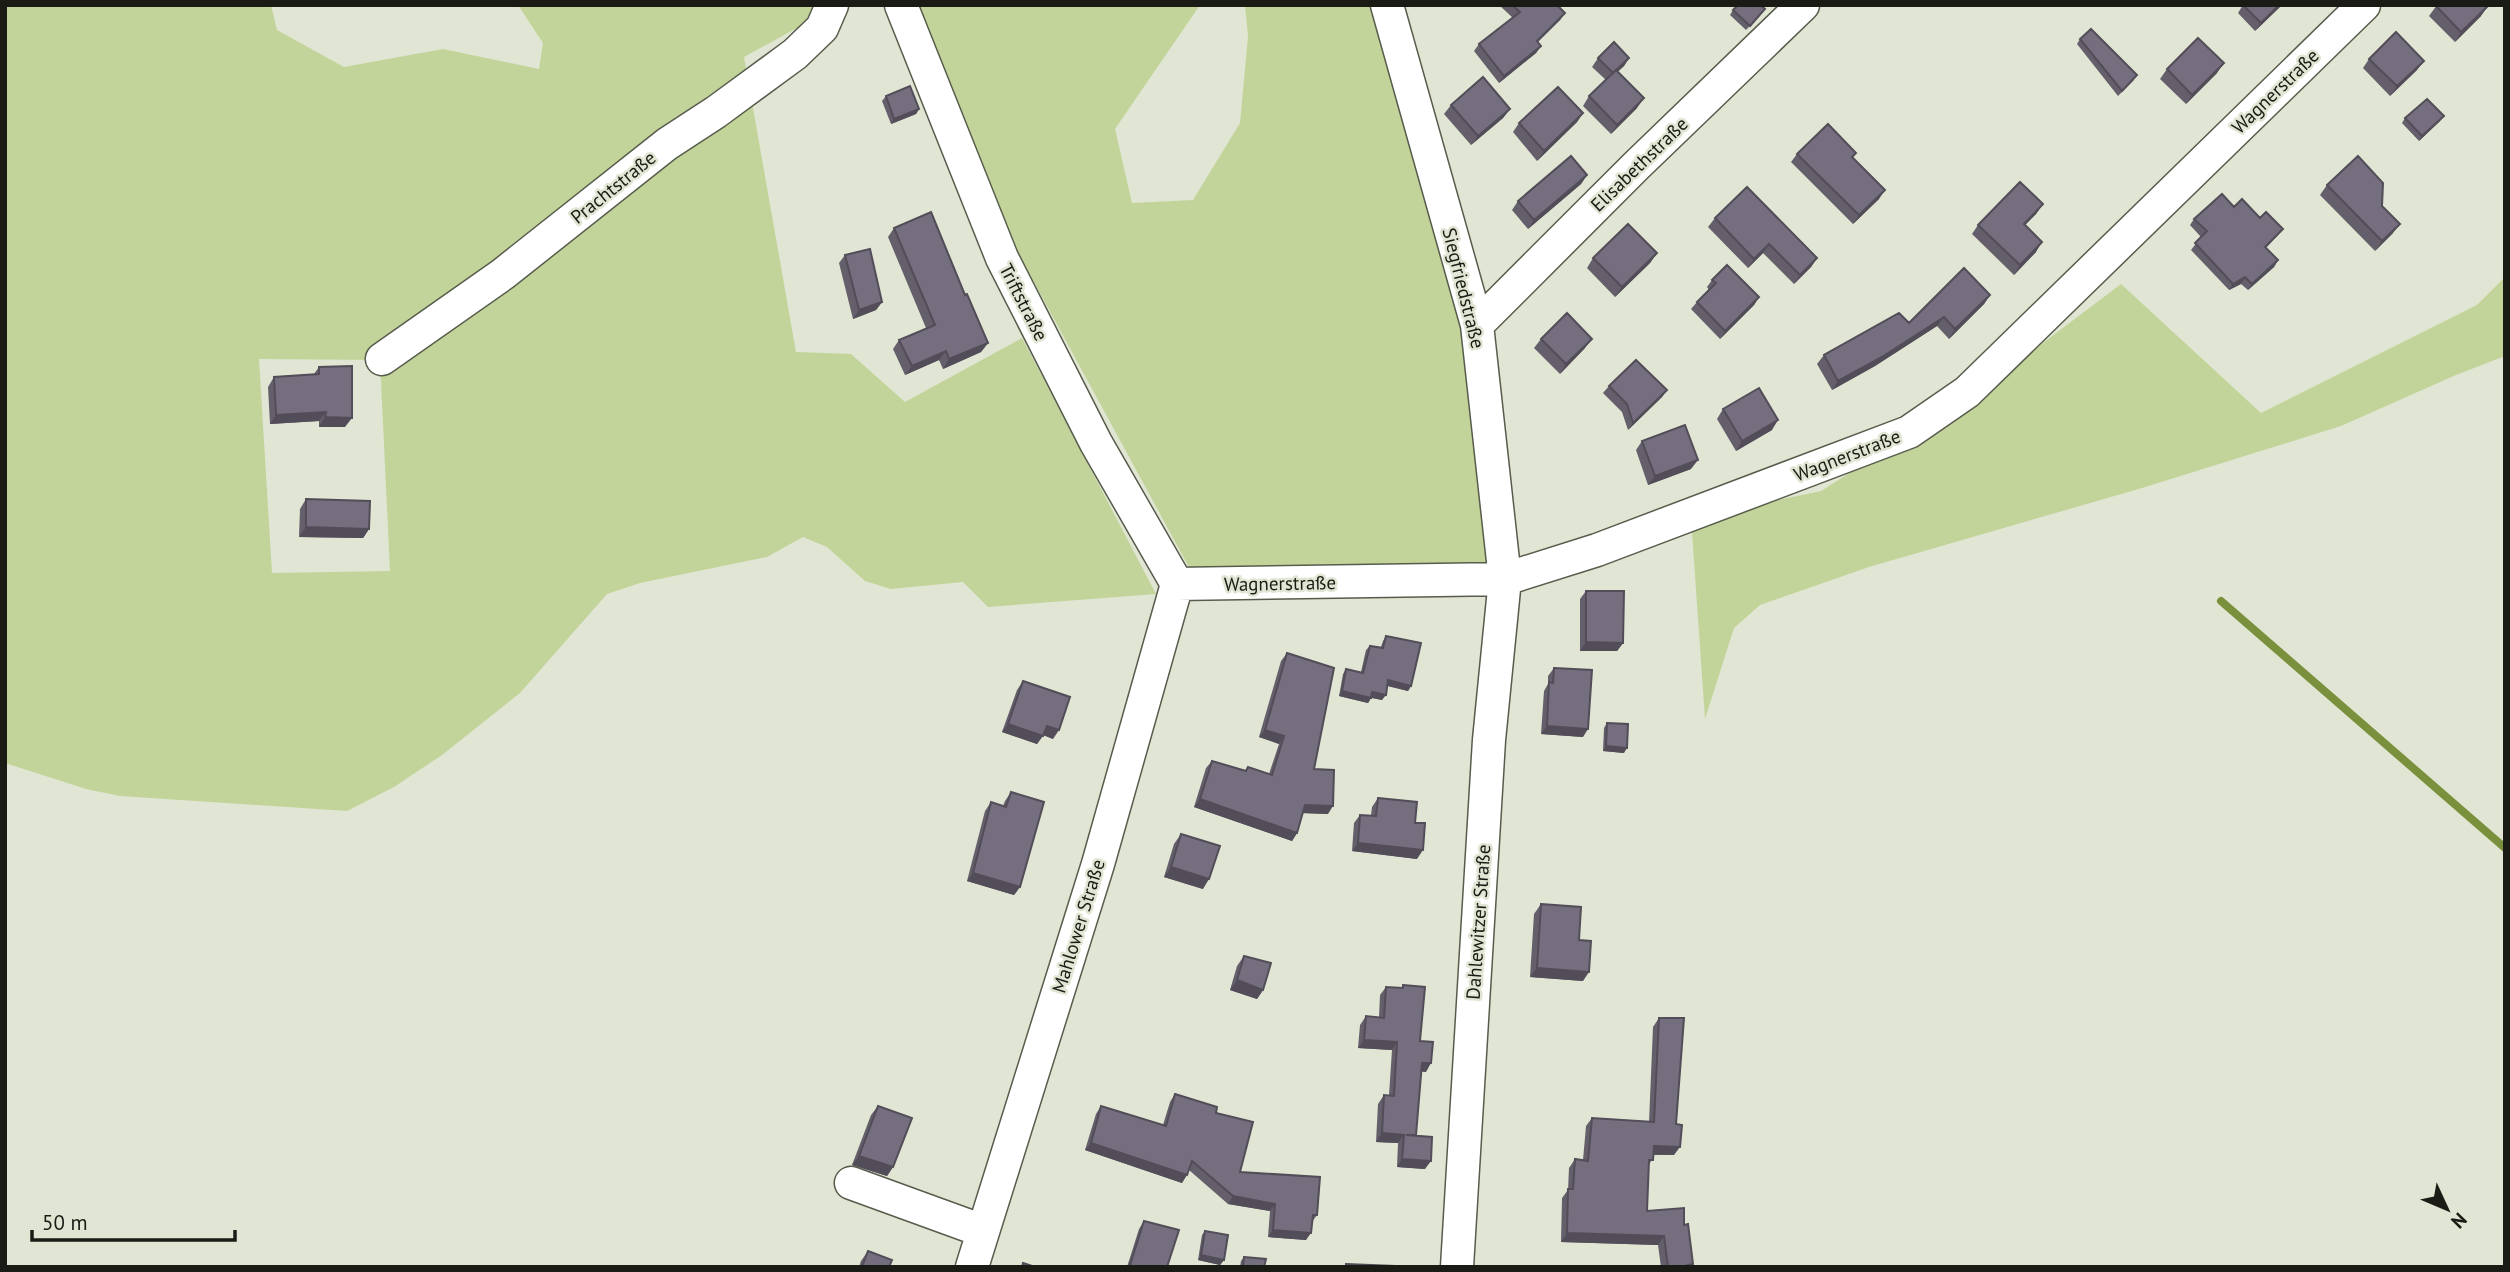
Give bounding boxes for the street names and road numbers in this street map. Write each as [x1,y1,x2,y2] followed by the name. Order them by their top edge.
[2226,43,2324,139] street label: Wagnerstraße
[1585,112,1693,216] street label: Elisabethstraße
[566,145,660,229] street label: Prachtstraße
[1437,225,1491,351] street label: Siegfriedstraße
[994,259,1054,345] street label: Triftstraße
[1790,424,1904,486] street label: Wagnerstraße
[1224,570,1336,596] street label: Wagnerstraße
[1461,844,1495,1000] street label: Dahlewitzer Straße
[1046,856,1110,996] street label: Mahlower Straße

